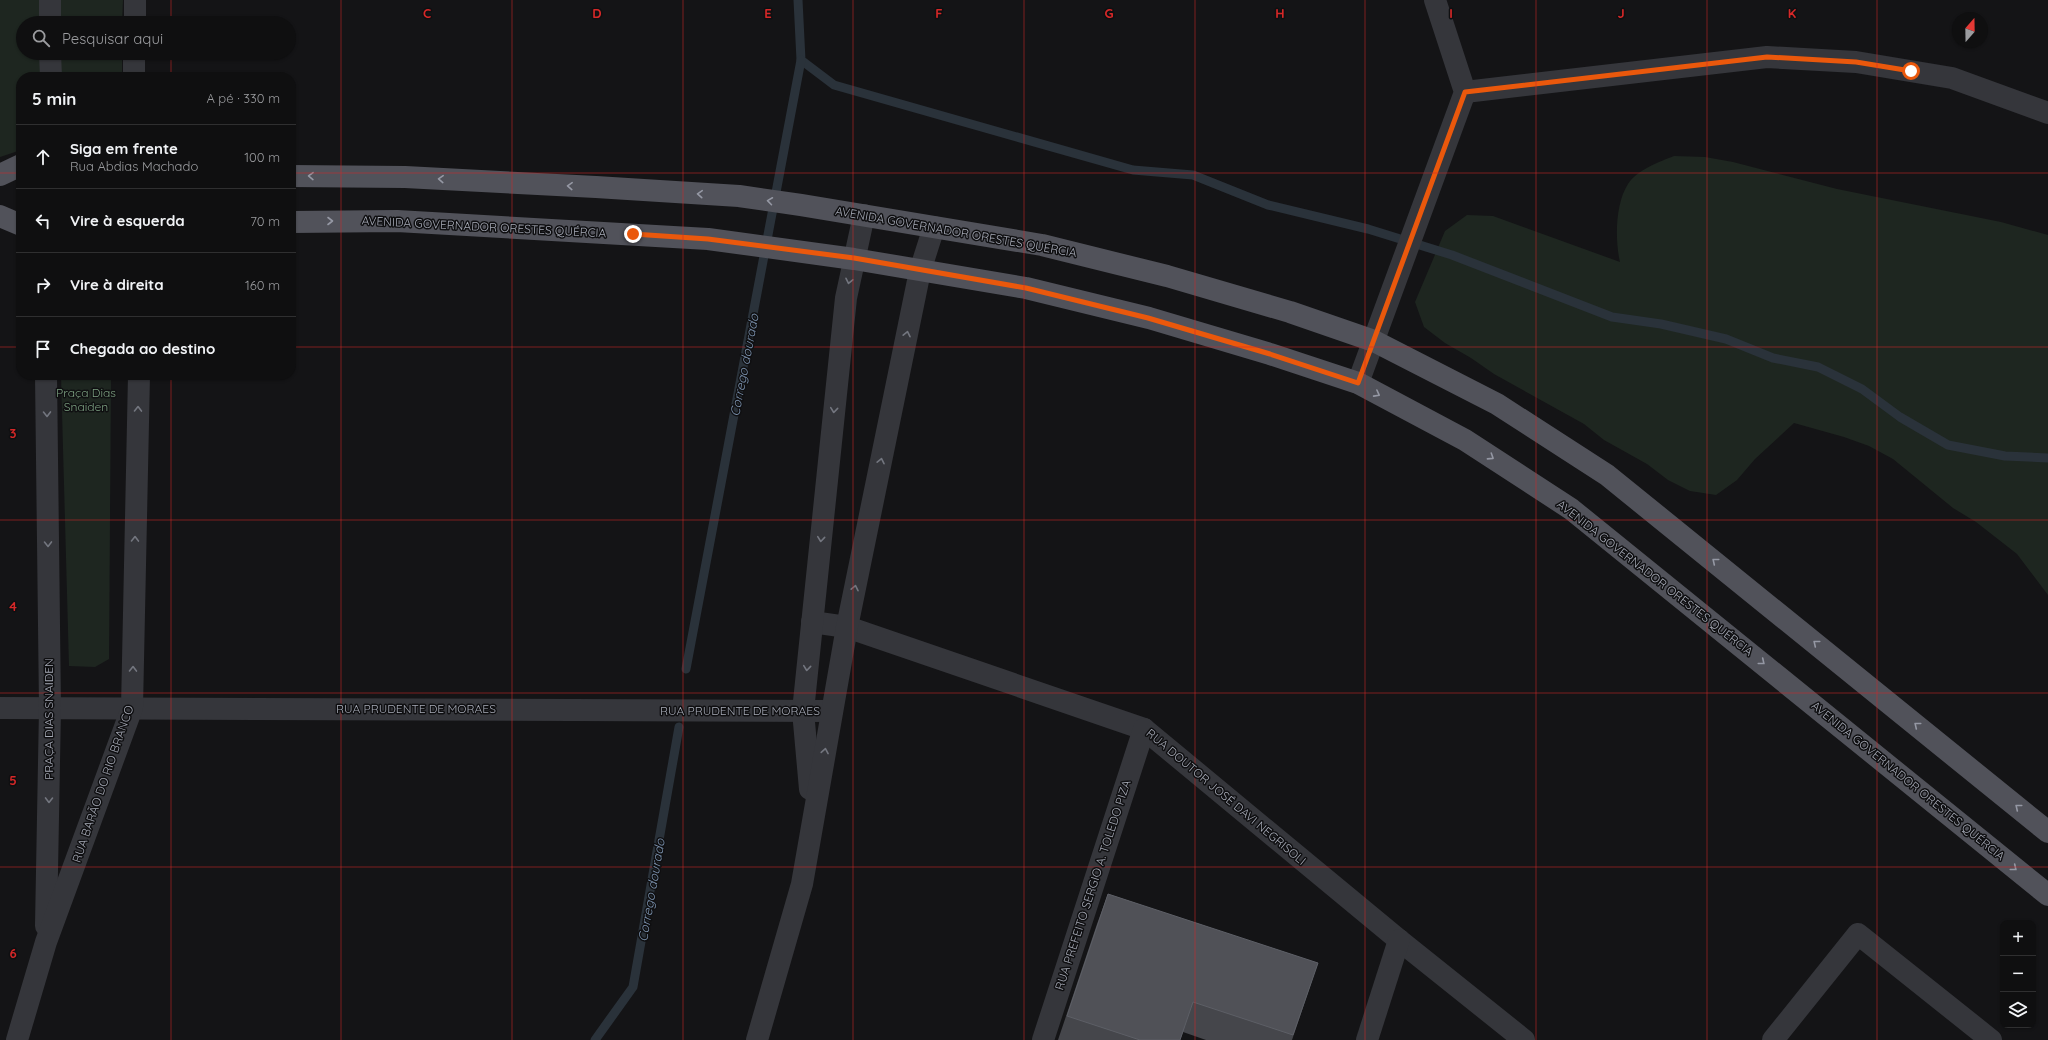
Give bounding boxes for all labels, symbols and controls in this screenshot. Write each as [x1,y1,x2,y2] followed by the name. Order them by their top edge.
[423,5,431,21] text: C
[592,5,602,21] text: D
[764,5,772,21] text: E
[935,5,943,21] text: F
[1104,5,1114,21] text: G
[1275,5,1285,21] text: H
[1449,5,1453,21] text: I
[1617,5,1625,21] text: J
[1788,5,1797,21] text: K
[1952,12,1988,48] north arrow
[16,16,296,60] search box
[30,27,52,49] icon: search
[62,29,163,48] text: Pesquisar aqui
[1902,62,1920,80] route start
[32,88,76,109] text: 5 min
[206,90,280,106] text: A pé · 330 m
[70,139,178,158] text: Siga em frente
[32,146,54,168] icon: ahead
[244,149,280,165] text: 100 m
[70,158,198,174] text: Rua Abdias Machado
[308,172,314,180] one-way arrow
[438,174,444,183] one-way arrow
[567,182,573,190] one-way arrow
[697,189,703,198] one-way arrow
[767,197,773,206] one-way arrow
[834,203,1078,260] street label: AVENIDA GOVERNADOR ORESTES QUÉRCIA
[32,210,54,232] icon: left
[70,211,185,230] text: Vire à esquerda
[250,213,280,229] text: 70 m
[361,213,607,240] street label: AVENIDA GOVERNADOR ORESTES QUÉRCIA
[327,217,333,225] one-way arrow
[624,225,642,243] route end
[32,274,54,296] icon: right
[70,275,164,294] text: Vire à direita
[245,277,280,293] text: 160 m
[846,277,854,284] one-way arrow
[726,311,762,418] water label: Corrego dourado
[903,331,911,337] one-way arrow
[32,338,54,360] icon: arrive
[70,339,215,358] text: Chegada ao destino
[56,385,116,414] park label: Praça Dias Snaiden
[1373,389,1380,396] one-way arrow
[134,406,142,412] one-way arrow
[830,407,839,413] one-way arrow
[43,411,51,417] one-way arrow
[10,425,17,441] text: 3
[1487,452,1494,460] one-way arrow
[876,458,885,464] one-way arrow
[1554,496,1757,659] street label: AVENIDA GOVERNADOR ORESTES QUÉRCIA
[131,536,139,542] one-way arrow
[816,536,825,542] one-way arrow
[44,541,52,547] one-way arrow
[1713,559,1720,566] one-way arrow
[850,585,858,591] one-way arrow
[9,598,17,614] text: 4
[1814,640,1821,647] one-way arrow
[1757,657,1764,664] one-way arrow
[41,658,56,780] street label: PRAÇA DIAS SNAIDEN
[803,665,812,671] one-way arrow
[128,666,137,672] one-way arrow
[1808,698,2008,864] street label: AVENIDA GOVERNADOR ORESTES QUÉRCIA
[336,701,496,716] street label: RUA PRUDENTE DE MORAES
[69,703,137,864] street label: RUA BARÃO DO RIO BRANCO
[660,703,820,718] street label: RUA PRUDENTE DE MORAES
[1914,722,1922,729] one-way arrow
[1143,725,1309,868] street label: RUA DOUTOR JOSÉ DAVI NEGRISOLI
[820,748,828,755] one-way arrow
[9,772,17,788] text: 5
[1051,778,1134,992] street label: RUA PREFEITO SERGIO A. TOLEDO PIZA
[44,797,53,803] one-way arrow
[2015,805,2022,812] one-way arrow
[634,836,668,943] water label: Corrego dourado
[2010,863,2017,870] one-way arrow
[2000,920,2036,1028] map controls
[2000,920,2036,956] button: +
[9,945,17,961] text: 6
[2000,956,2036,992] button: −
[2000,992,2036,1028] button: layers

